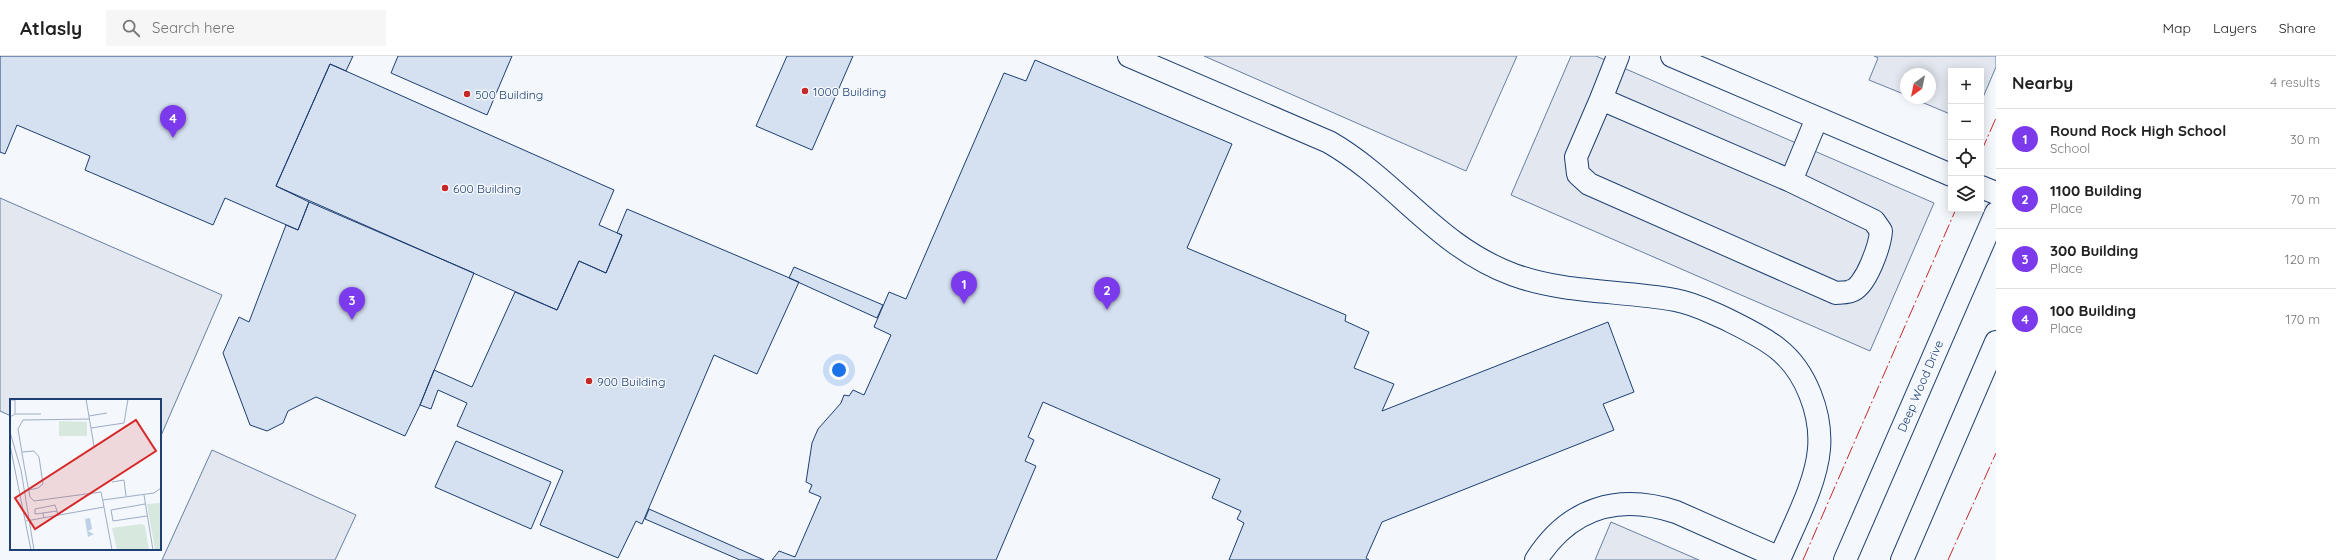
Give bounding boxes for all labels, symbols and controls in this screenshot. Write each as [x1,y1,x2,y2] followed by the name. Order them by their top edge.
[106,10,386,46] search box
[20,16,82,40] text: Atlasly
[120,17,142,39] icon: search
[152,18,235,37] text: Search here
[2162,19,2191,37] text: Map
[2213,19,2257,37] text: Layers
[2279,19,2316,37] text: Share
[1900,68,1936,104] north arrow
[1948,68,1984,212] map controls
[1948,68,1984,104] button: +
[2012,72,2073,93] text: Nearby
[2270,74,2320,90] text: 4 results
[813,84,886,99] place label: 1000 Building
[800,86,810,96] marker: 1000 Building
[475,87,543,102] place label: 500 Building
[462,89,472,99] marker: 500 Building
[1948,104,1984,140] button: −
[160,105,186,138] pin: 4
[2050,121,2226,140] text: Round Rock High School
[2022,131,2028,147] text: 1
[2290,131,2320,147] text: 30 m
[1948,140,1984,176] button: locate
[2050,140,2090,156] text: School
[1948,176,1984,212] button: layers
[453,181,521,196] place label: 600 Building
[2050,181,2142,200] text: 1100 Building
[440,183,450,193] marker: 600 Building
[2021,191,2029,207] text: 2
[2290,191,2320,207] text: 70 m
[2050,200,2083,216] text: Place
[2050,241,2138,260] text: 300 Building
[2022,251,2028,267] text: 3
[2285,251,2320,267] text: 120 m
[2050,260,2083,276] text: Place
[951,271,977,304] pin: 1
[1094,277,1120,310] pin: 2
[339,287,365,320] pin: 3
[2050,301,2136,320] text: 100 Building
[2021,311,2029,327] text: 4
[2285,311,2320,327] text: 170 m
[2050,320,2083,336] text: Place
[1894,338,1946,434] street label: Deep Wood Drive
[829,360,849,380] your location
[597,374,665,389] place label: 900 Building
[584,376,594,386] marker: 900 Building
[10,399,161,550] inset map

